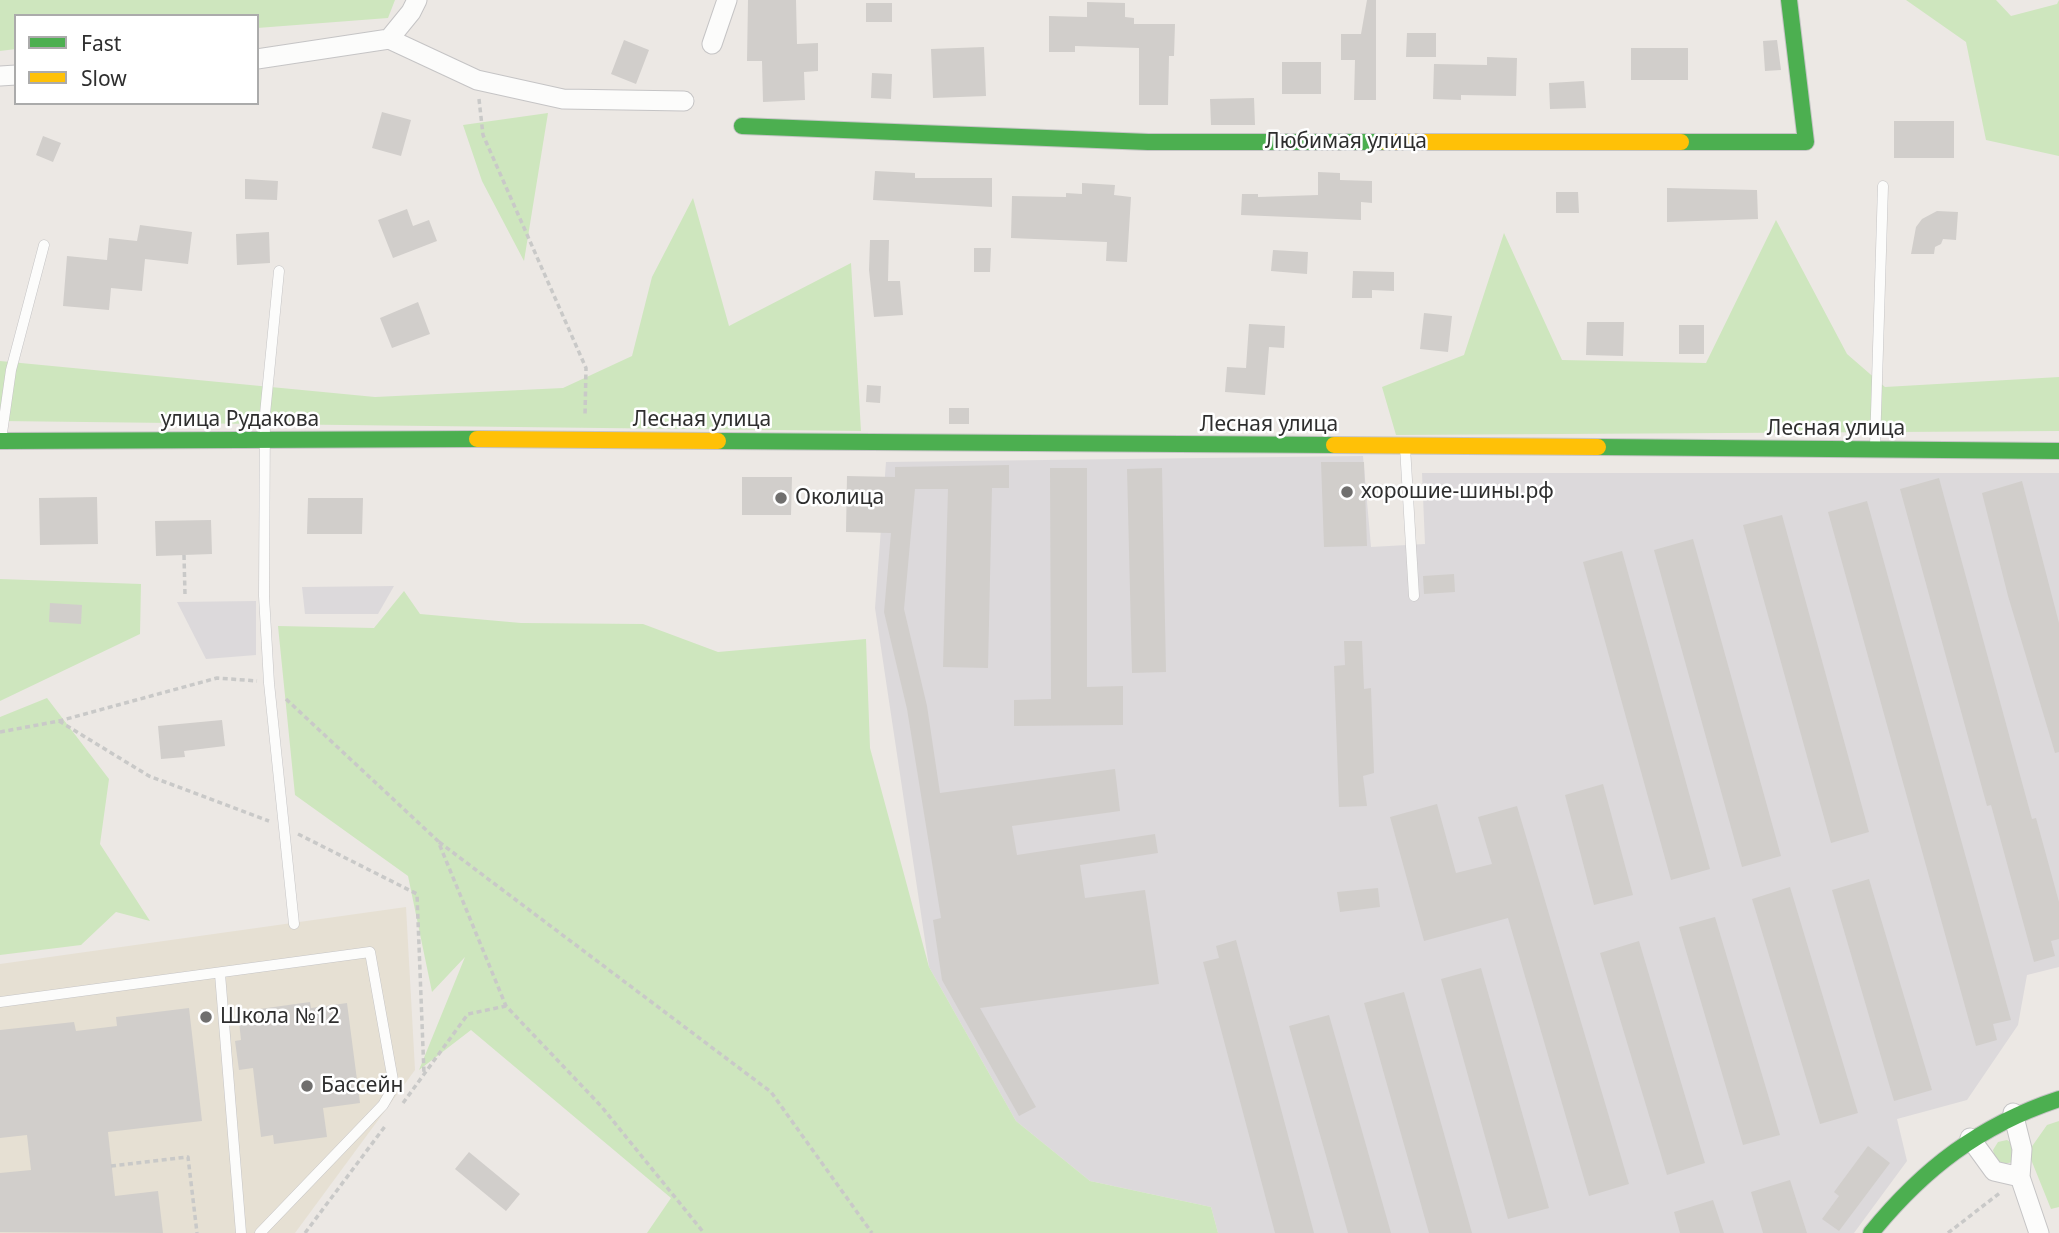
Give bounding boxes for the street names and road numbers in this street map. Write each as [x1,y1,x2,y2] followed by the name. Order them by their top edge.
[1265,129,1427,155] street label: Любимая улица
[161,407,319,433] street label: улица Рудакова
[633,407,771,433] street label: Лесная улица
[1200,412,1338,438] street label: Лесная улица
[1767,416,1905,442] street label: Лесная улица

